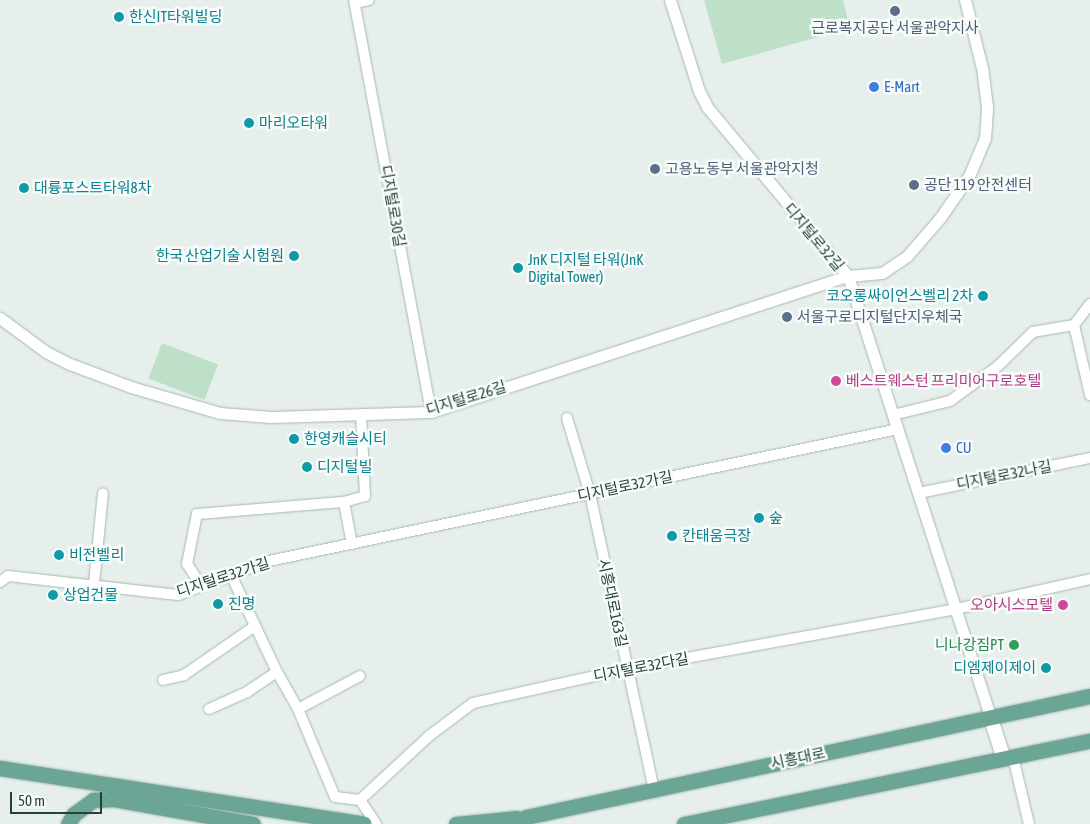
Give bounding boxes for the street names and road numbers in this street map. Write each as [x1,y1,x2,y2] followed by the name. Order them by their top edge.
[377,164,409,248] street label: 디지털로30길
[780,199,848,275] street label: 디지털로32길
[424,377,508,419] street label: 디지털로26길
[955,457,1053,493] street label: 디지털로32나길
[576,467,674,505] street label: 디지털로32가길
[174,553,272,601] street label: 디지털로32가길
[595,557,631,649] street label: 시흥대로163길
[592,649,690,685] street label: 디지털로32다길
[769,743,827,773] street label: 시흥대로

